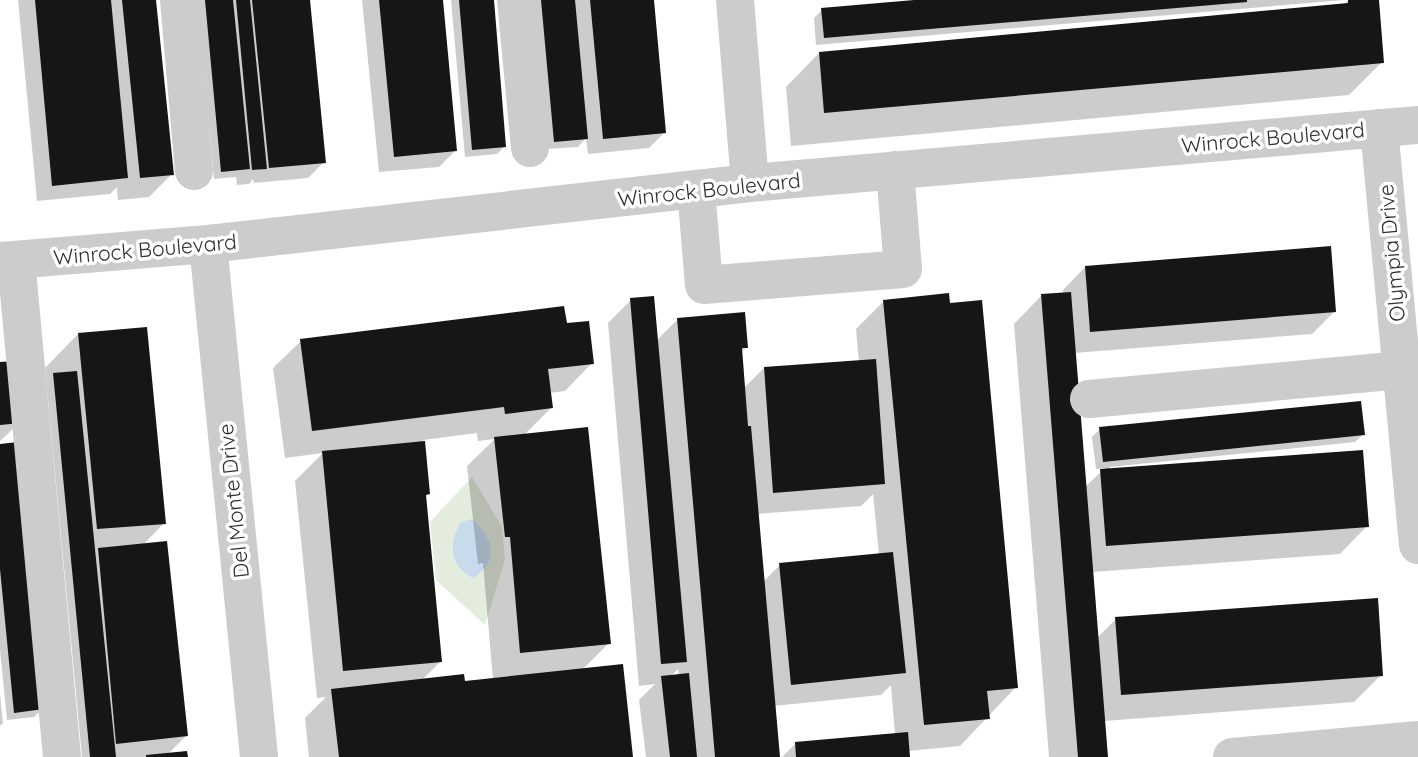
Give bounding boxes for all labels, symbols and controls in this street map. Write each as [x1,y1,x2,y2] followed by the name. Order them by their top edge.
[1180,116,1366,158] street label: Winrock Boulevard
[616,166,802,212] street label: Winrock Boulevard
[1372,183,1410,323] street label: Olympia Drive
[52,228,238,270] street label: Winrock Boulevard
[212,423,254,579] street label: Del Monte Drive

